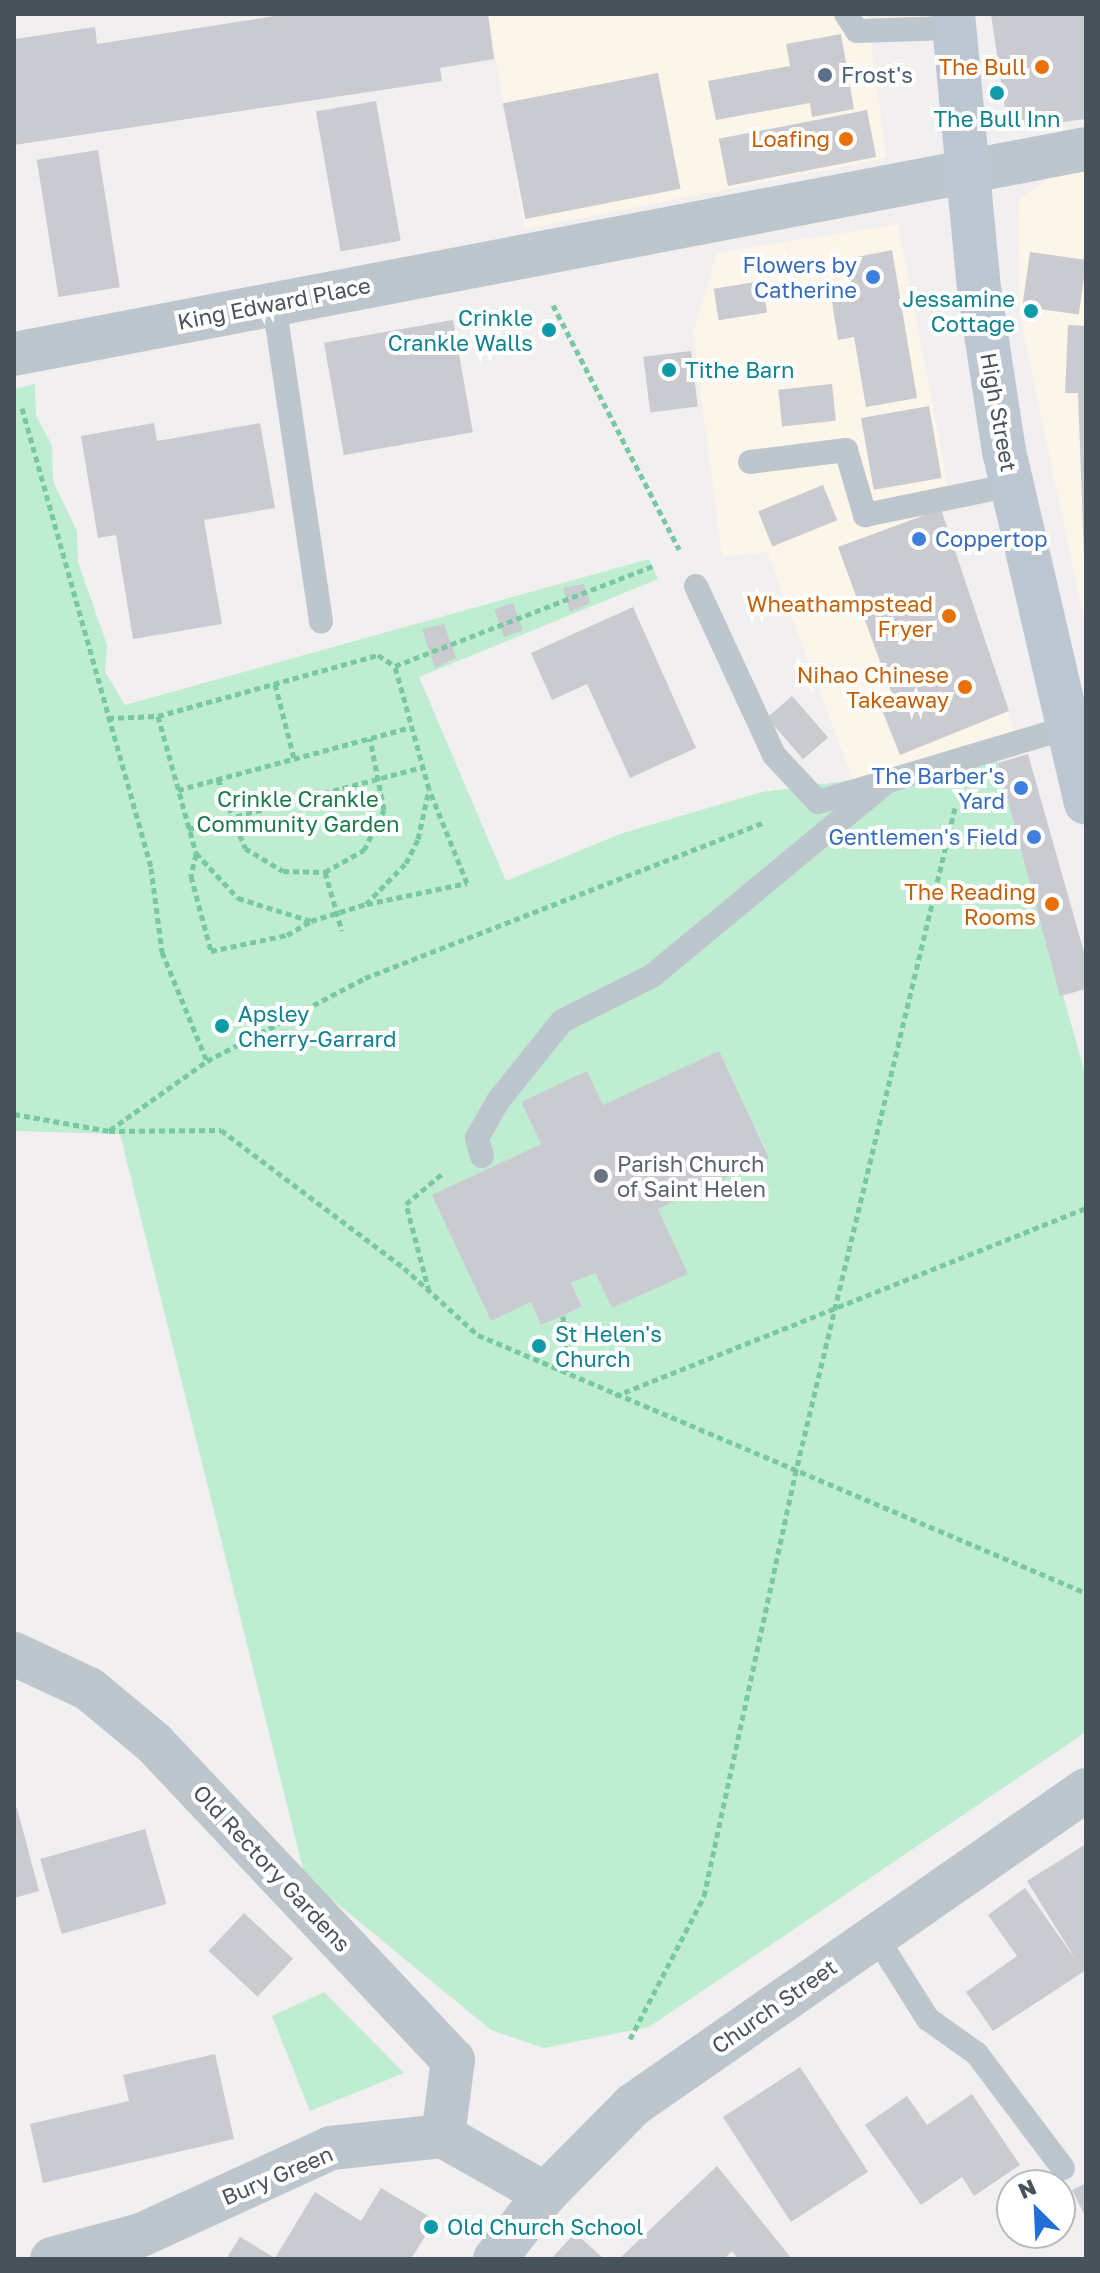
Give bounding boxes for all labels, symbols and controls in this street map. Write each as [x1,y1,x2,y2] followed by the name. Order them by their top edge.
[938,54,1026,80] place label: The Bull
[1033,58,1051,76] marker: The Bull
[841,62,913,88] place label: Frost's
[816,66,834,84] marker: Frost's
[988,84,1006,102] marker: The Bull Inn
[933,106,1061,132] place label: The Bull Inn
[751,126,830,152] place label: Loafing
[837,130,855,148] marker: Loafing
[743,251,857,302] place label: Flowers by Catherine
[864,268,882,286] marker: Flowers by Catherine
[175,271,373,335] street label: King Edward Place
[903,285,1015,336] place label: Jessamine Cottage
[1022,302,1040,320] marker: Jessamine Cottage
[388,304,533,356] place label: Crinkle Crankle Walls
[540,321,558,339] marker: Crinkle Crankle Walls
[976,350,1022,474] street label: High Street
[685,357,794,383] place label: Tithe Barn
[660,361,678,379] marker: Tithe Barn
[935,526,1048,552] place label: Coppertop
[910,530,928,548] marker: Coppertop
[746,590,933,642] place label: Wheathampstead Fryer
[940,607,958,625] marker: Wheathampstead Fryer
[797,661,949,712] place label: Nihao Chinese Takeaway
[956,678,974,696] marker: Nihao Chinese Takeaway
[872,762,1005,814] place label: The Barber's Yard
[1012,779,1030,797] marker: The Barber's Yard
[196,785,400,836] park label: Crinkle Crankle Community Garden
[828,824,1018,850] place label: Gentlemen's Field
[1025,828,1043,846] marker: Gentlemen's Field
[904,878,1036,930] place label: The Reading Rooms
[1043,895,1061,913] marker: The Reading Rooms
[238,1000,397,1052] place label: Apsley Cherry-Garrard
[213,1017,231,1035] marker: Apsley Cherry-Garrard
[617,1150,766,1202] place label: Parish Church of Saint Helen
[592,1167,610,1185] marker: Parish Church of Saint Helen
[555,1320,662,1372] place label: St Helen's Church
[530,1337,548,1355] marker: St Helen's Church
[188,1779,356,1957] street label: Old Rectory Gardens
[707,1953,841,2059] street label: Church Street
[218,2140,336,2210] street label: Bury Green
[996,2169,1076,2249] north arrow
[1014,2173,1040,2204] text: N
[447,2214,643,2240] place label: Old Church School
[422,2218,440,2236] marker: Old Church School

